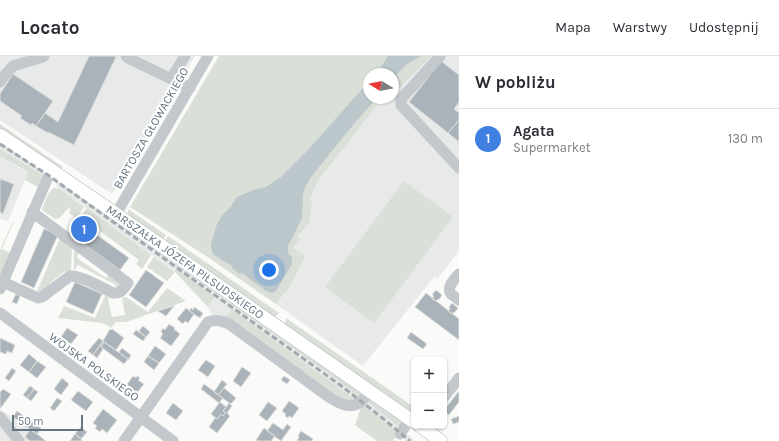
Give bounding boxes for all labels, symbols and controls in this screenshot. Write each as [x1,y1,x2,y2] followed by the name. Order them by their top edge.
[20,17,80,39] text: Locato
[555,19,591,36] text: Mapa
[613,19,667,36] text: Warstwy
[689,19,759,36] text: Udostępnij
[110,64,192,191] street label: BARTOSZA GŁOWACKIEGO
[363,68,399,104] north arrow
[475,72,556,92] text: W pobliżu
[513,122,555,140] text: Agata
[486,131,490,146] text: 1
[728,131,763,146] text: 130 m
[513,140,591,155] text: Supermarket
[104,201,267,322] street label: MARSZAŁKA JÓZEFA PIŁSUDSKIEGO
[71,214,97,244] pin: 1
[259,260,279,280] your location
[46,330,142,404] street label: WOJSKA POLSKIEGO
[411,357,447,429] map controls
[411,357,447,393] button: +
[411,393,447,429] button: −
[12,413,83,432] scale bar
[18,415,44,428] text: 50 m

